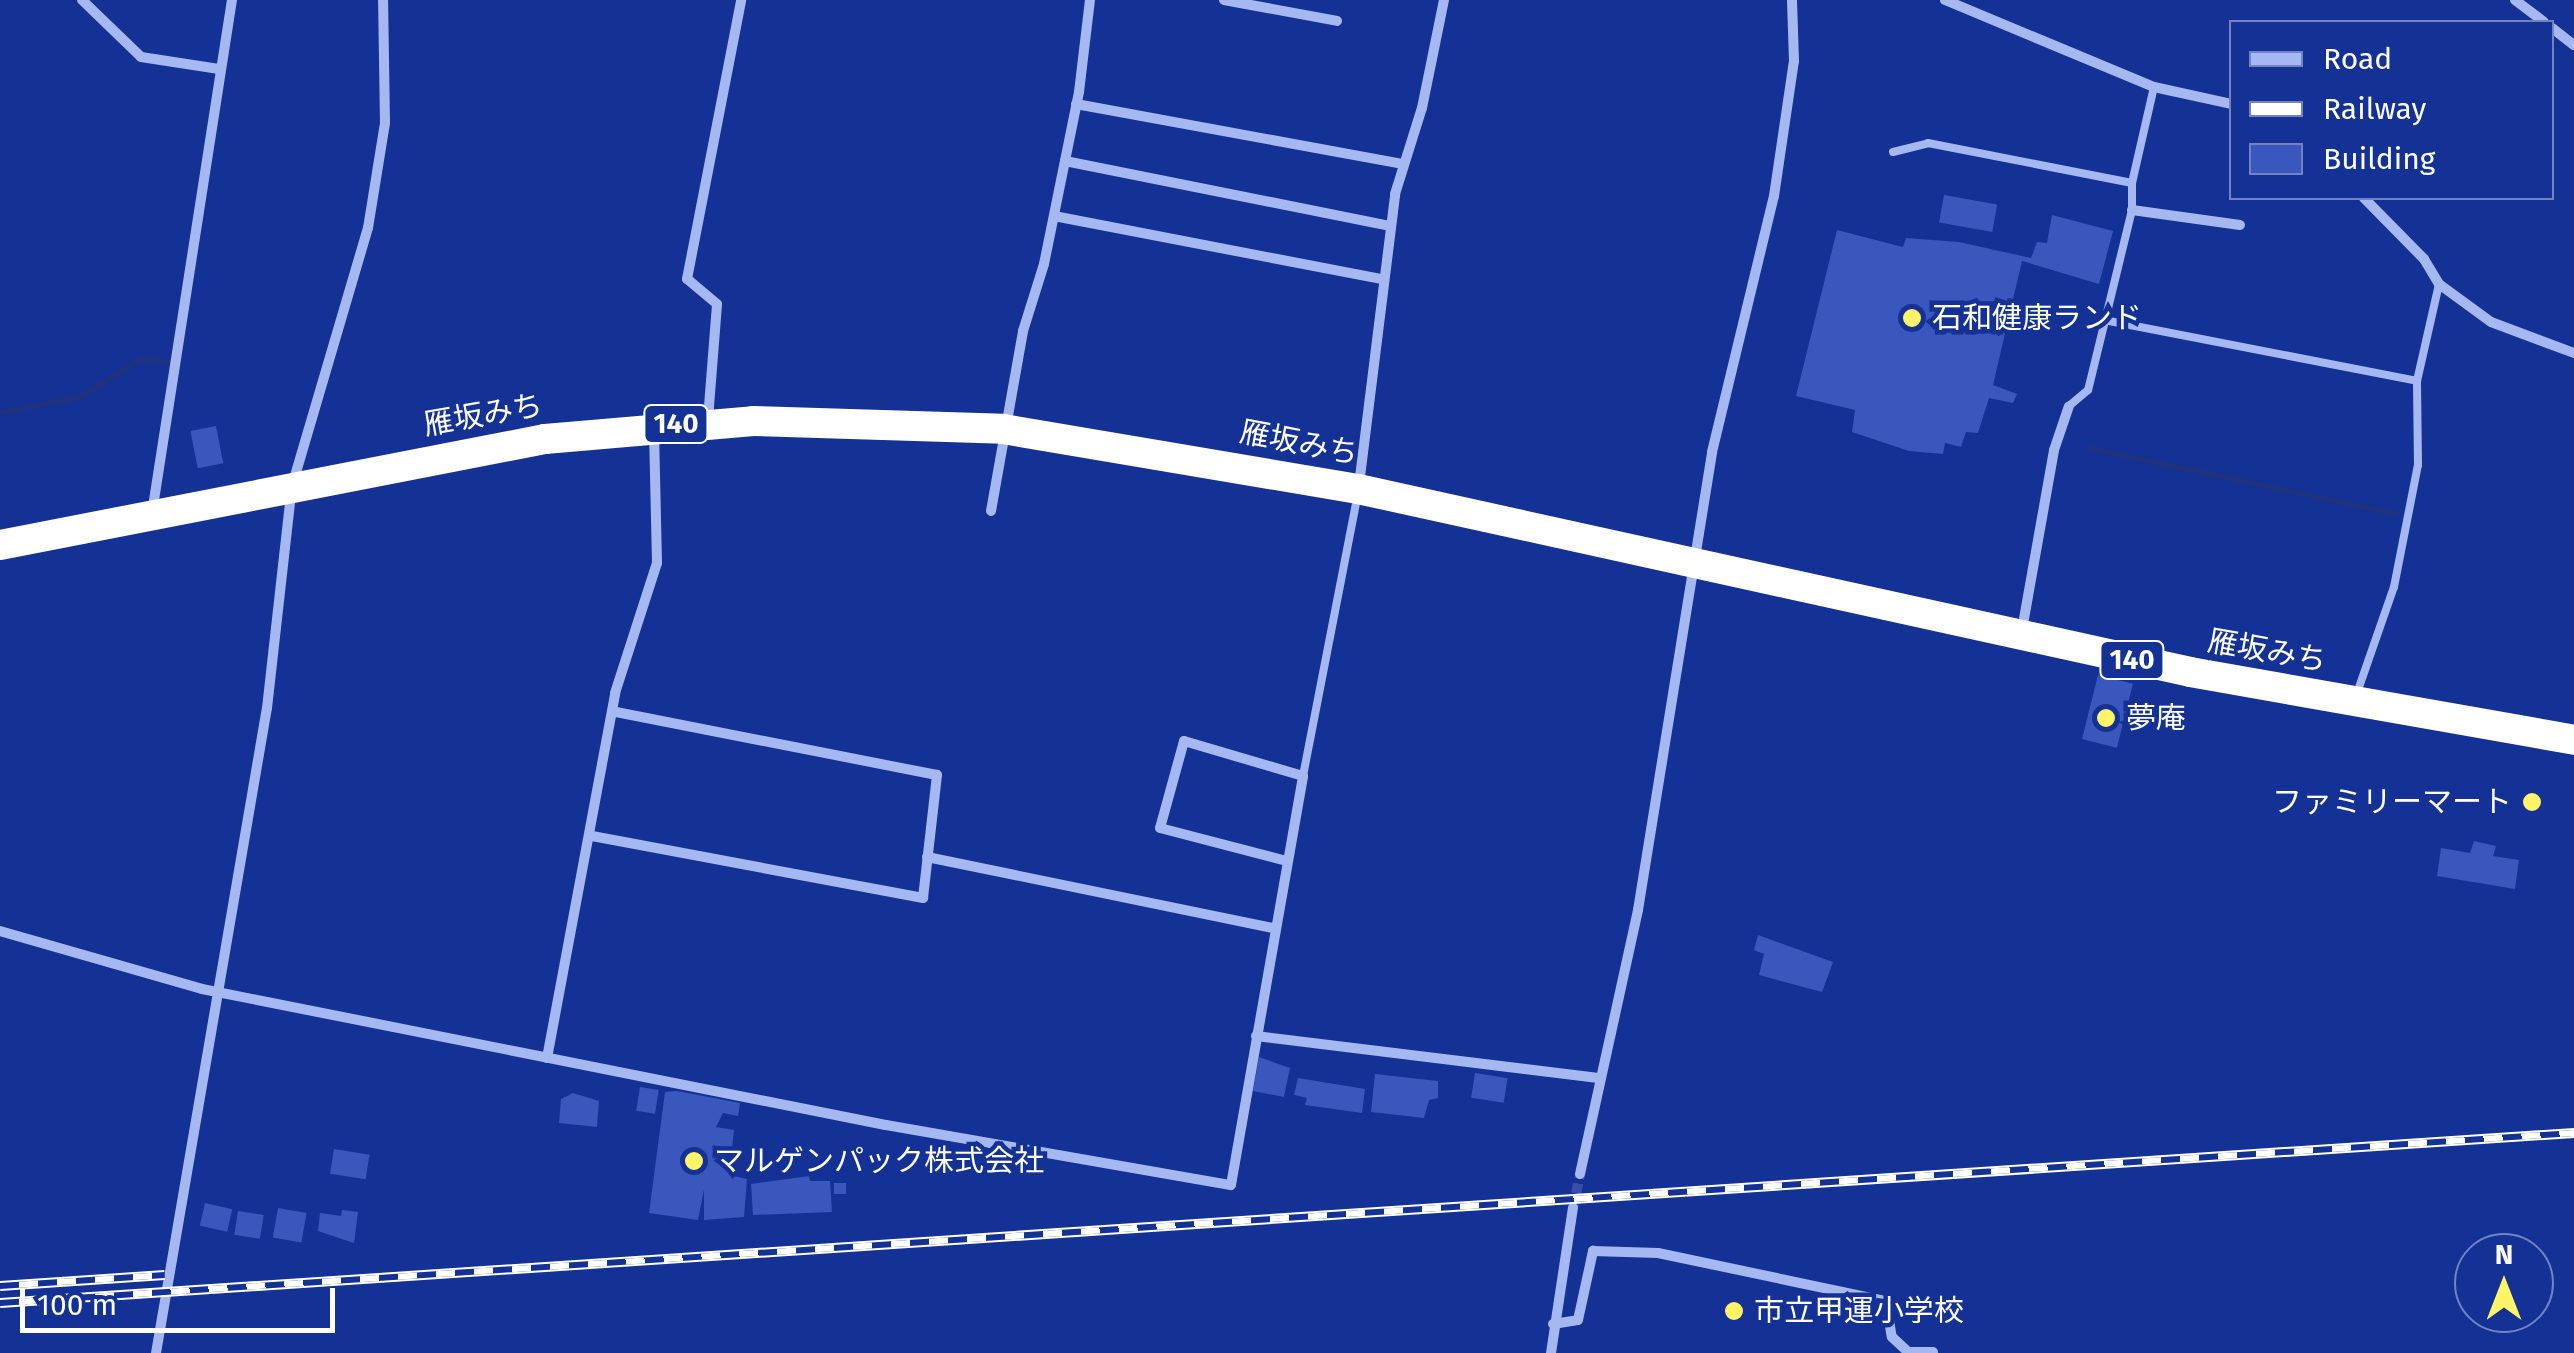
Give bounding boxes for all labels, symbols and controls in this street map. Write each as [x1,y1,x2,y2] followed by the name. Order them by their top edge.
[2229,20,2554,200] legend
[2323,41,2392,77] text: Road
[2323,91,2426,127] text: Railway
[2323,141,2435,177] text: Building
[1932,300,2142,336] place label: 石和健康ランド
[1901,307,1923,329] marker: 石和健康ランド
[421,387,545,443] street label: 雁坂みち
[641,401,711,447] road number: 140
[1237,414,1361,472] street label: 雁坂みち
[2205,623,2329,679] street label: 雁坂みち
[2097,637,2167,683] road number: 140
[2126,700,2186,736] place label: 夢庵
[2095,707,2117,729] marker: 夢庵
[2272,784,2512,820] place label: ファミリーマート
[2521,791,2543,813] marker: ファミリーマート
[714,1143,1044,1179] place label: マルゲンパック株式会社
[683,1150,705,1172] marker: マルゲンパック株式会社
[2454,1233,2554,1333] north arrow
[2495,1238,2513,1271] text: N
[25,1268,340,1330] scale bar
[37,1287,117,1323] text: 100 m
[1754,1293,1964,1329] place label: 市立甲運小学校
[1723,1300,1745,1322] marker: 市立甲運小学校

